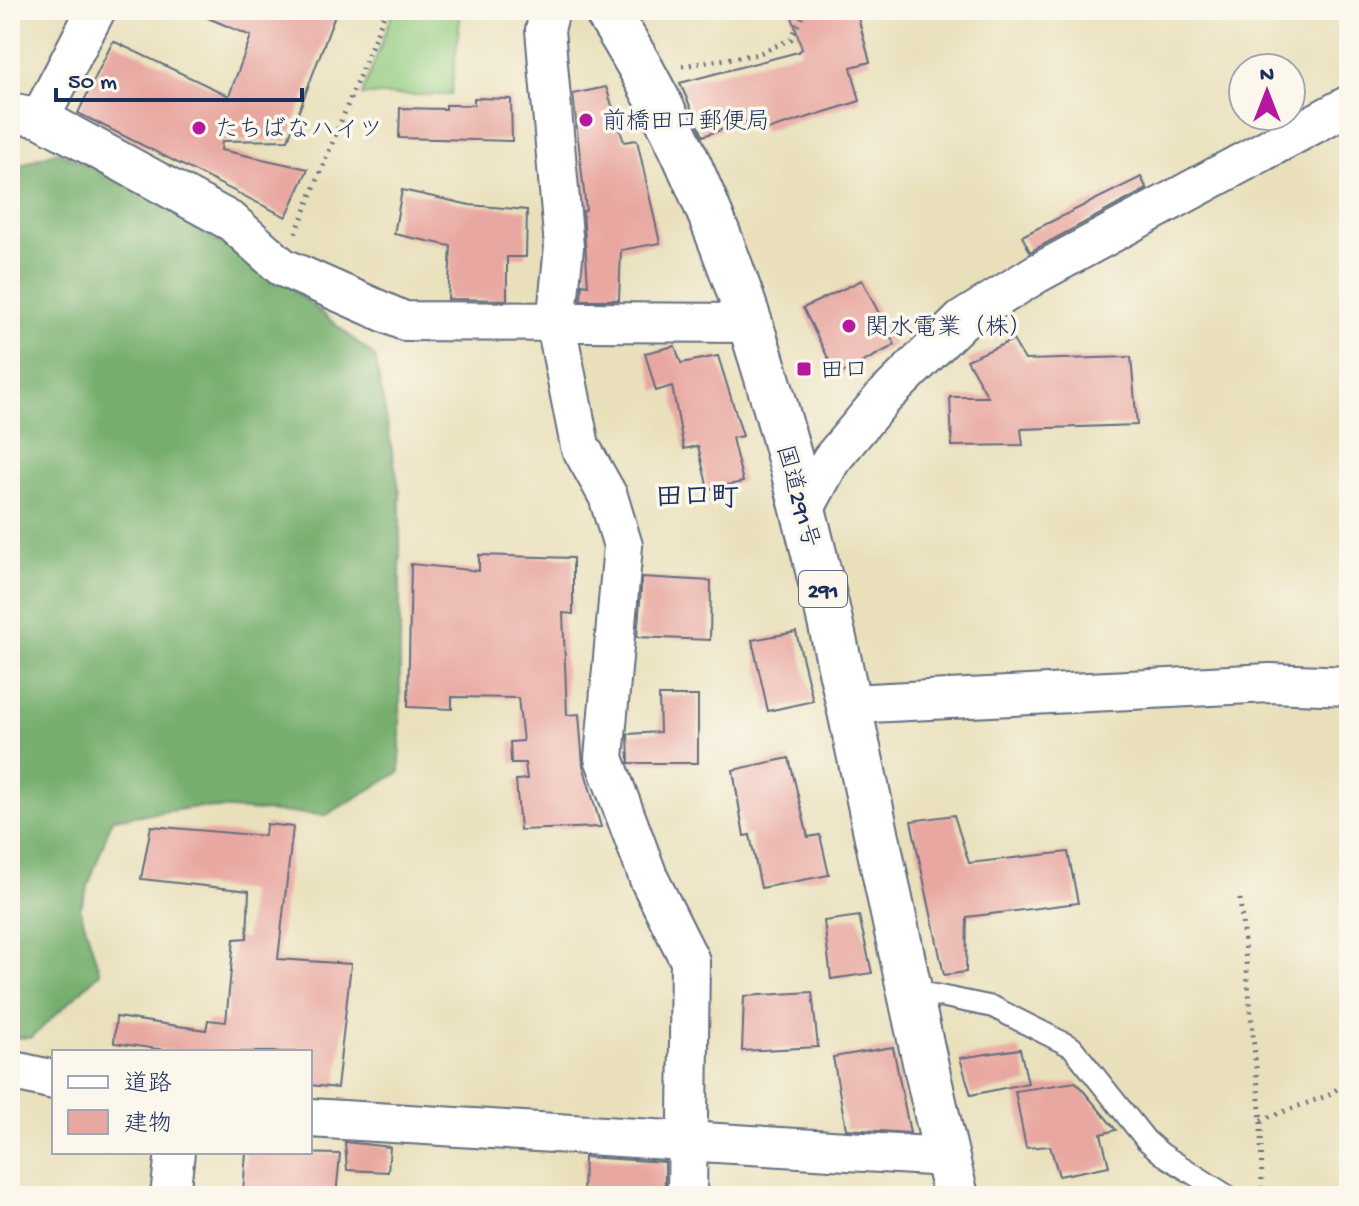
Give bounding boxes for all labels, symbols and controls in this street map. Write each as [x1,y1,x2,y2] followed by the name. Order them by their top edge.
[56,52,302,102] scale bar
[1227,52,1307,132] north arrow
[1260,63,1274,89] text: N
[68,69,117,98] text: 50 m
[602,108,770,138] place label: 前橋田口郵便局
[577,111,595,129] marker: 前橋田口郵便局
[215,117,383,146] place label: たちばなハイツ
[190,119,208,137] marker: たちばなハイツ
[865,314,1033,344] place label: 関水電業（株）
[840,317,858,335] marker: 関水電業（株）
[820,358,868,387] place label: 田口
[795,360,813,378] marker: 田口
[768,442,824,552] street label: 国道291号
[655,483,739,516] district label: 田口町
[799,571,847,607] road number: 291
[52,1050,312,1154] legend
[124,1070,172,1100] text: 道路
[124,1110,172,1140] text: 建物

